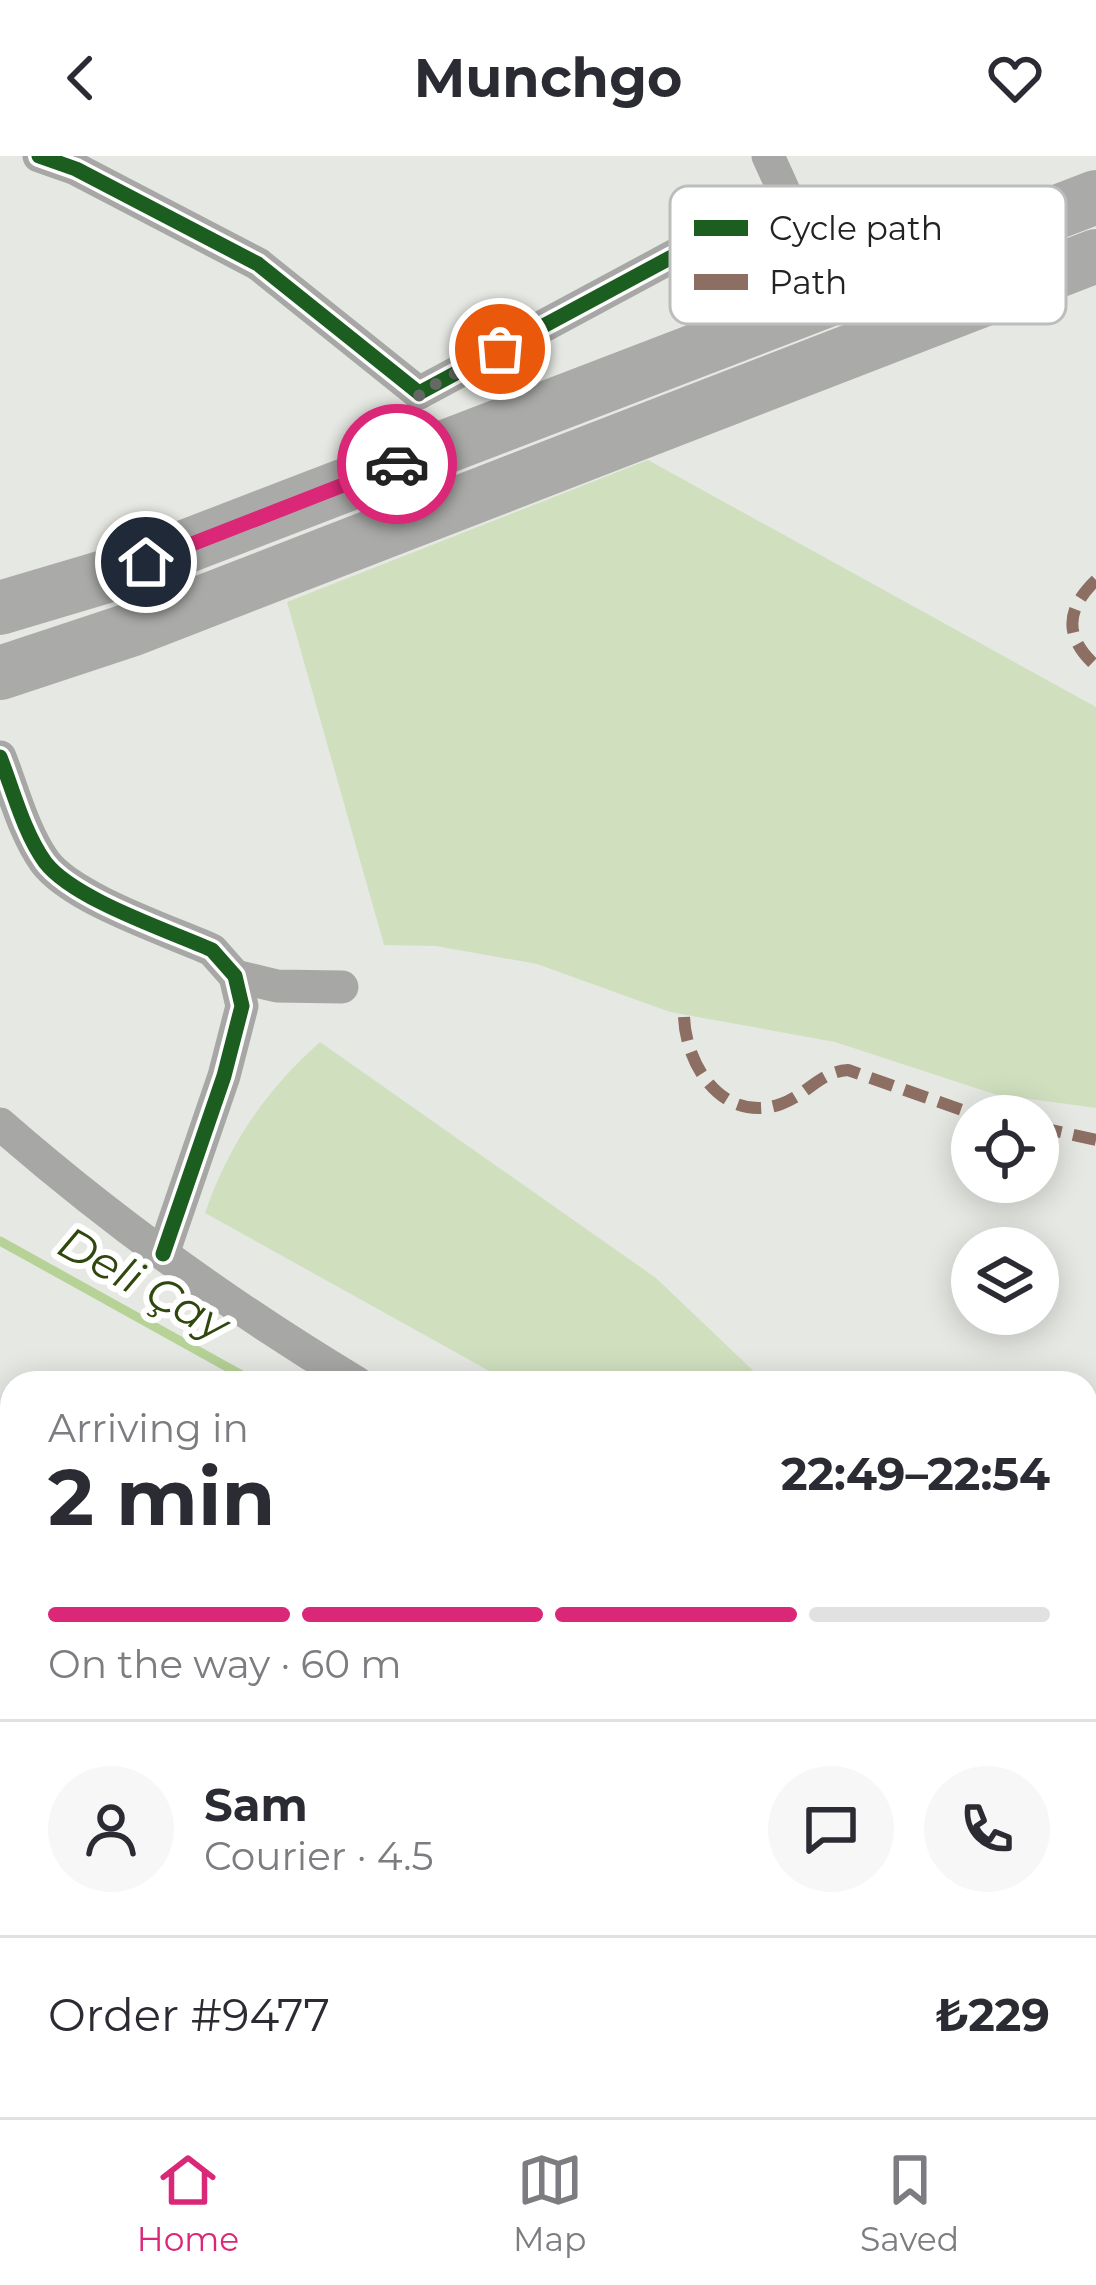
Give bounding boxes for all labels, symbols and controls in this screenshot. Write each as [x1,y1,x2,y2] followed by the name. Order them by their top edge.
[48,45,114,111] icon: back
[414,45,682,111] text: Munchgo
[982,45,1048,111] icon: heart
[670,186,1066,324] legend
[769,208,943,248] text: Cycle path
[769,262,847,302] text: Path
[449,298,551,400] pin
[467,316,533,382] icon: bag
[337,404,457,524] courier
[364,431,430,497] icon: car
[95,511,197,613] pin
[113,529,179,595] icon: home
[951,1095,1059,1335] map controls
[951,1095,1059,1203] button: locate
[49,1214,241,1353] water label: Deli Çay
[951,1227,1059,1335] button: layers
[48,1404,249,1452] text: Arriving in
[781,1446,1050,1501] text: 22:49–22:54
[48,1449,275,1545] text: 2 min
[48,1640,402,1688] text: On the way · 60 m
[48,1766,174,1892] button: person
[768,1766,894,1892] button: chat
[924,1766,1050,1892] button: phone
[204,1777,308,1832] text: Sam
[204,1832,434,1880] text: Courier · 4.5
[48,1987,330,2042] text: Order #9477
[935,1987,1050,2042] text: ₺229
[137,2147,239,2259] tab: Home
[513,2147,586,2259] tab: Map
[860,2147,959,2259] tab: Saved

